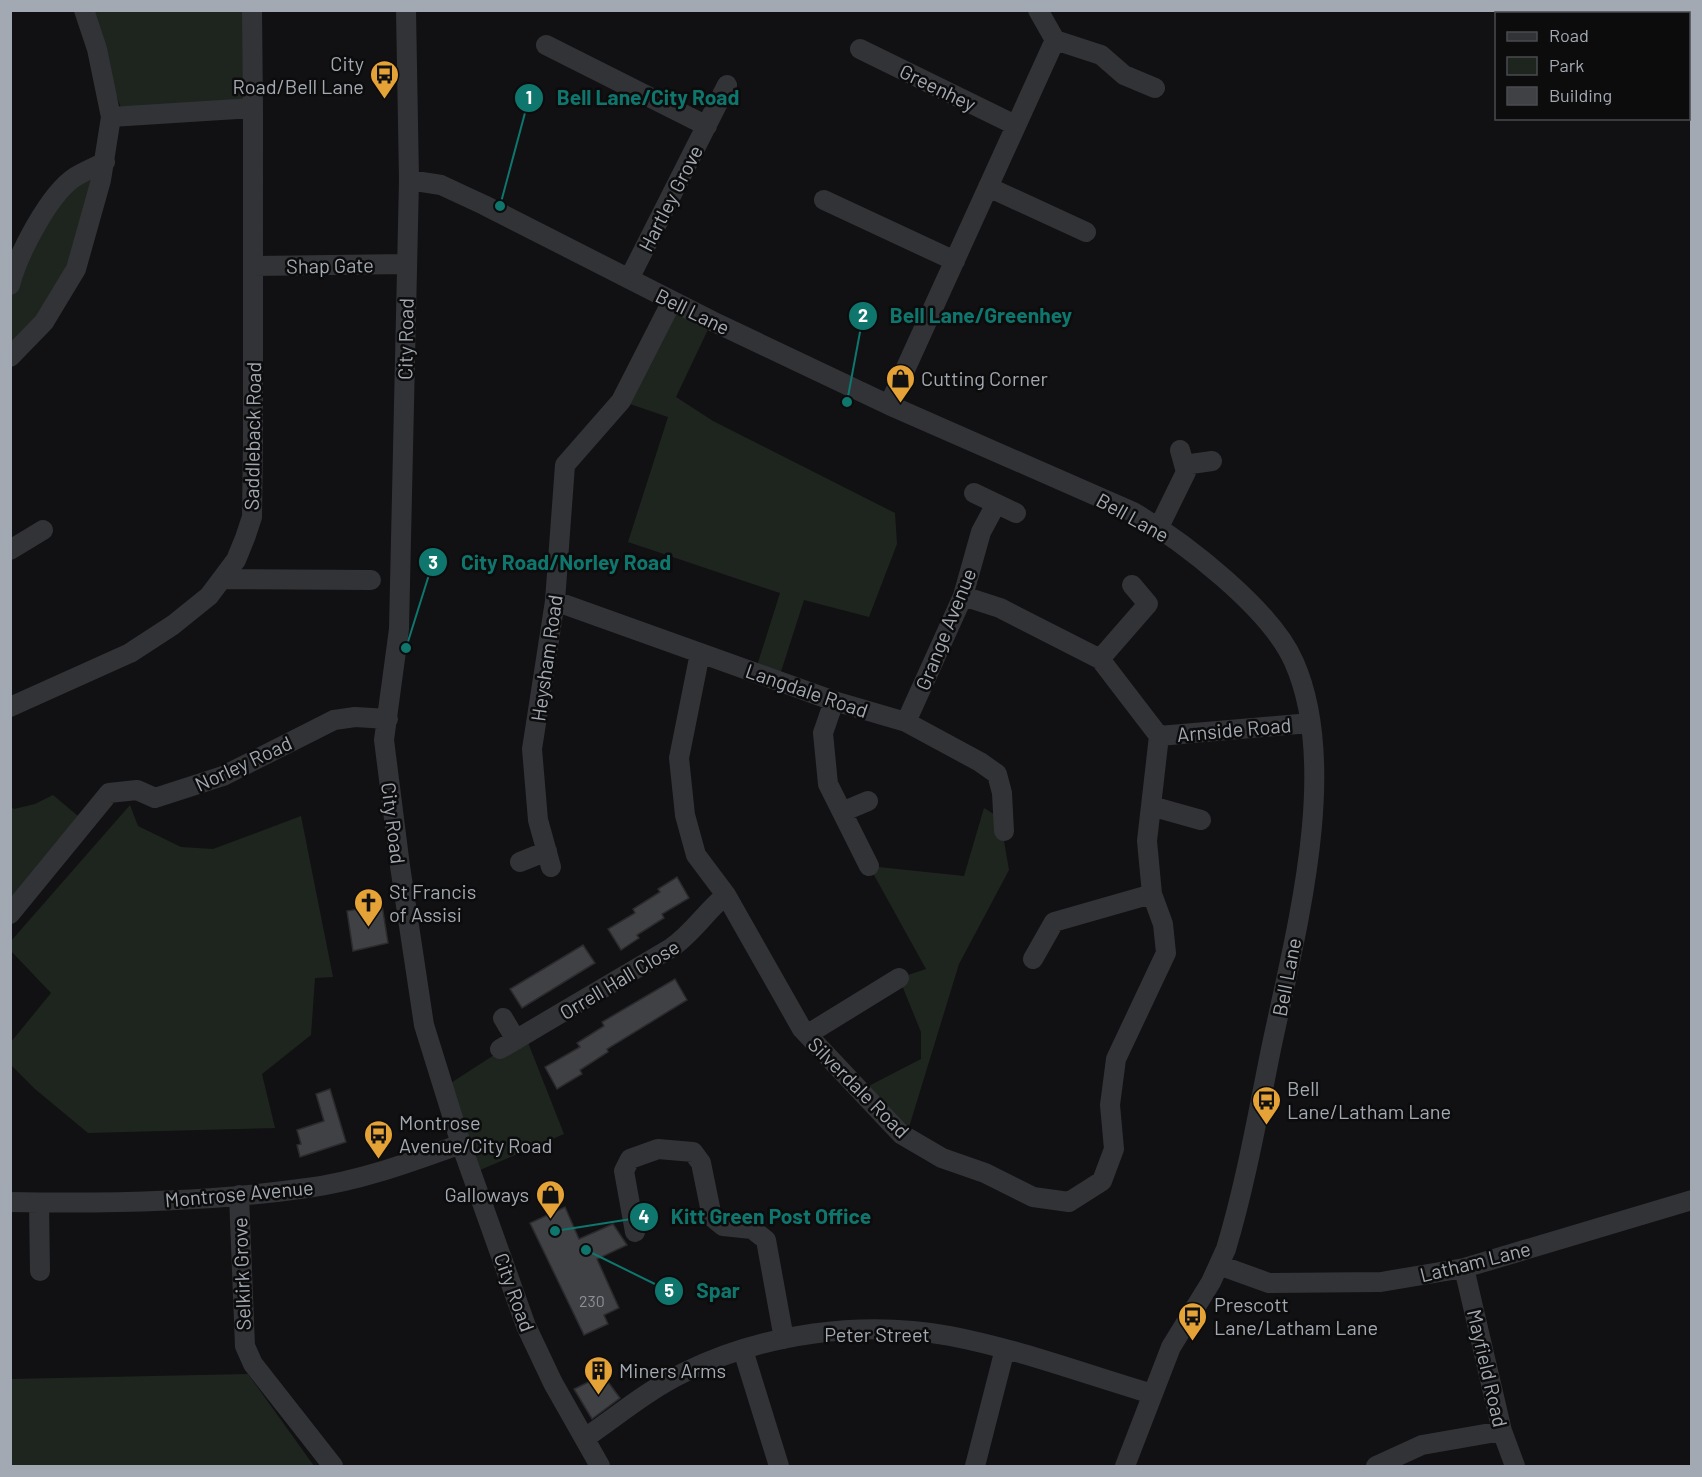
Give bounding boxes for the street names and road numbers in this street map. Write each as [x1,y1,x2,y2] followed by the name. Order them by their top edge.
[896,58,980,116] street label: Greenhey
[633,141,707,255] street label: Hartley Grove
[286,252,374,278] street label: Shap Gate
[652,283,734,339] street label: Bell Lane
[392,298,418,380] street label: City Road
[239,361,265,511] street label: Saddleback Road
[1093,487,1173,547] street label: Bell Lane
[910,565,980,693] street label: Grange Avenue
[525,593,567,723] street label: Heysham Road
[743,658,871,722] street label: Langdale Road
[1176,712,1292,746] street label: Arnside Road
[191,730,295,796] street label: Norley Road
[377,781,411,865] street label: City Road
[555,934,683,1024] street label: Orrell Hall Close
[1267,936,1305,1018] street label: Bell Lane
[803,1031,915,1143] street label: Silverdale Road
[164,1175,314,1211] street label: Montrose Avenue
[227,1217,255,1331] street label: Selkirk Grove
[1417,1236,1533,1286] street label: Latham Lane
[490,1249,540,1335] street label: City Road
[1463,1307,1513,1429] street label: Mayfield Road
[824,1322,930,1346] street label: Peter Street

